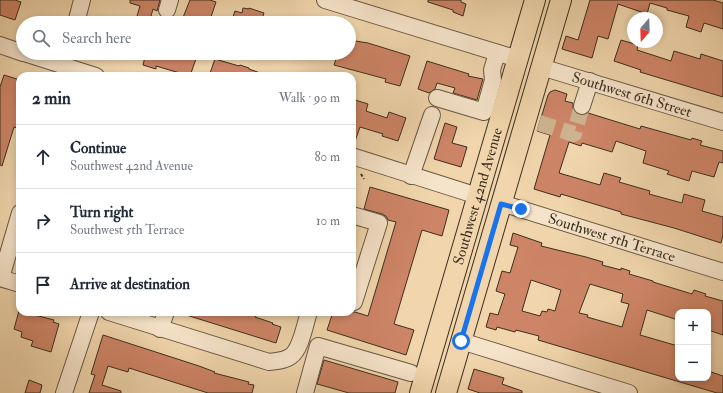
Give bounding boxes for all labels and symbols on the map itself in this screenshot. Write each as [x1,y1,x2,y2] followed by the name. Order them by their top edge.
[627,12,663,48] north arrow
[570,68,694,122] street label: Southwest 6th Street
[449,126,507,267] street label: Southwest 42nd Avenue
[512,200,530,218] route end
[546,209,678,267] street label: Southwest 5th Terrace
[452,332,470,350] route start

